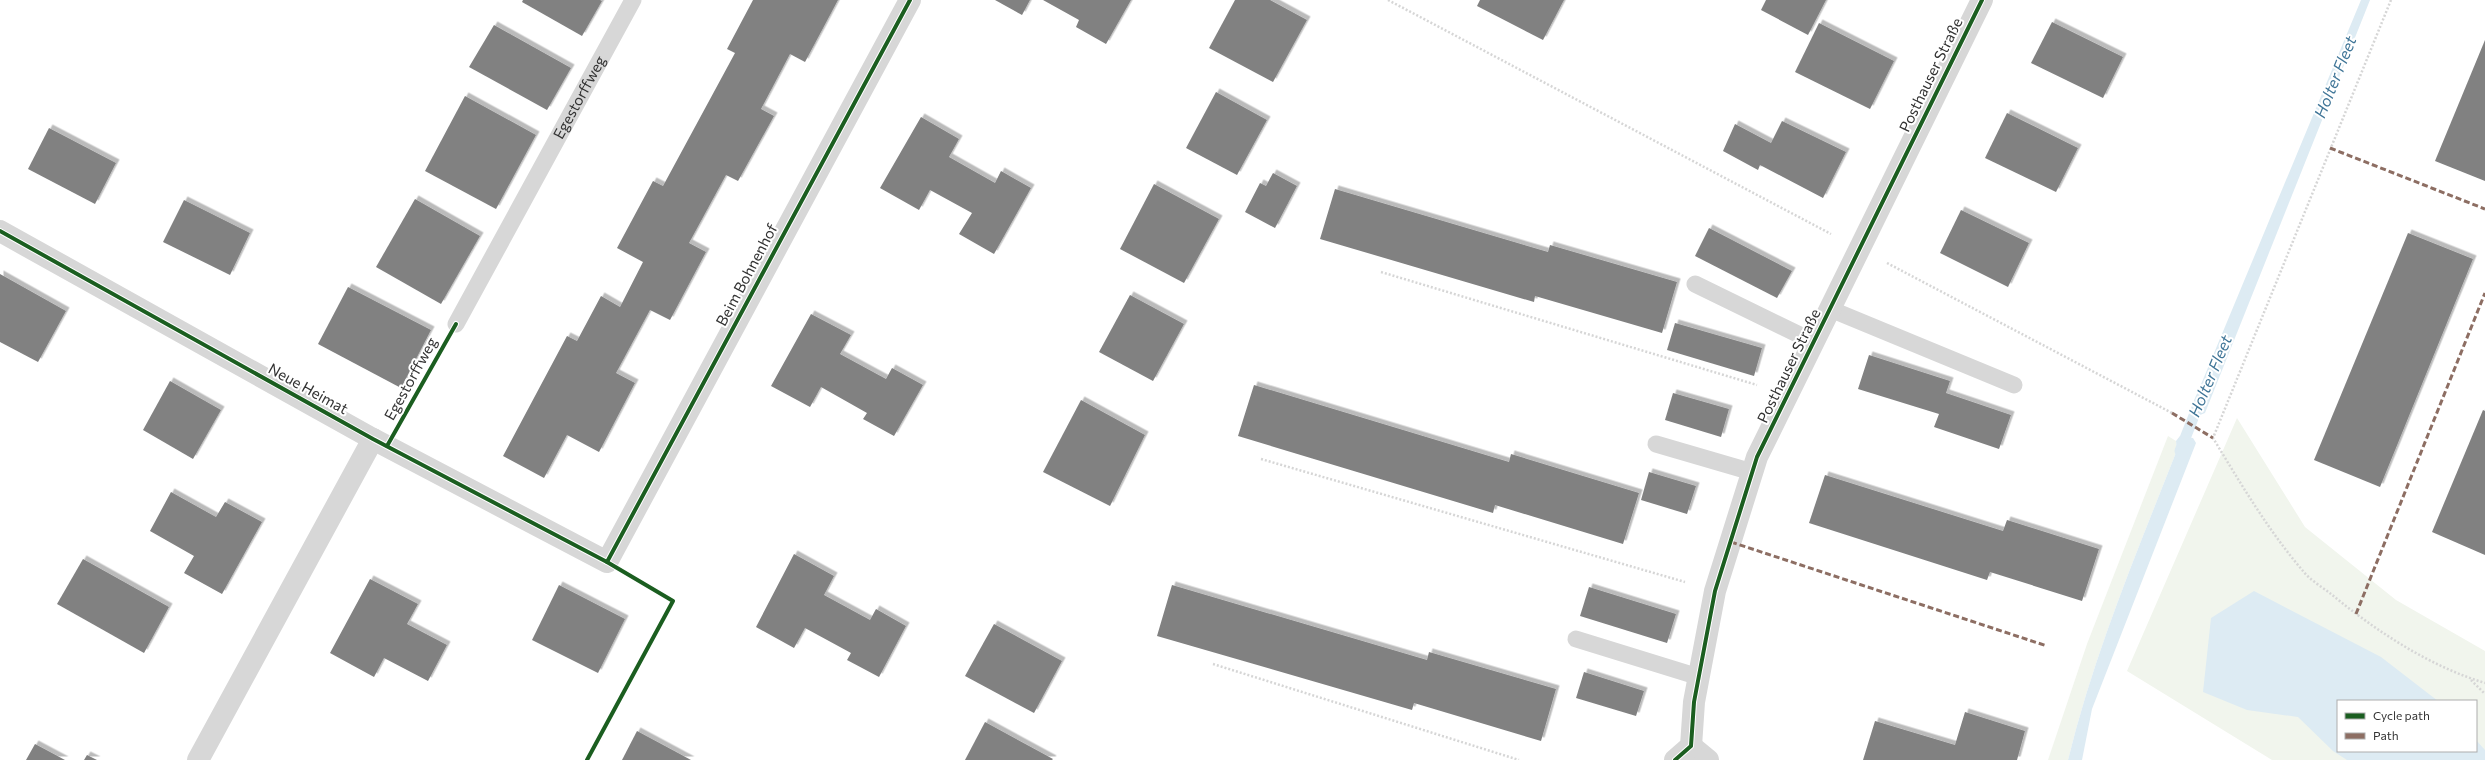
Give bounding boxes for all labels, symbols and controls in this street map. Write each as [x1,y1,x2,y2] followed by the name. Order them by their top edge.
[1895,14,1966,135] street label: Posthauser Straße
[2310,33,2360,120] water label: Holter Fleet
[549,52,609,142] street label: Egestorffweg
[712,220,781,329] street label: Beim Bohnenhof
[1753,305,1824,426] street label: Posthauser Straße
[2184,332,2235,419] water label: Holter Fleet
[380,334,440,423] street label: Egestorffweg
[265,359,352,417] street label: Neue Heimat
[2337,700,2477,752] legend
[2373,708,2430,722] text: Cycle path
[2373,728,2399,742] text: Path

